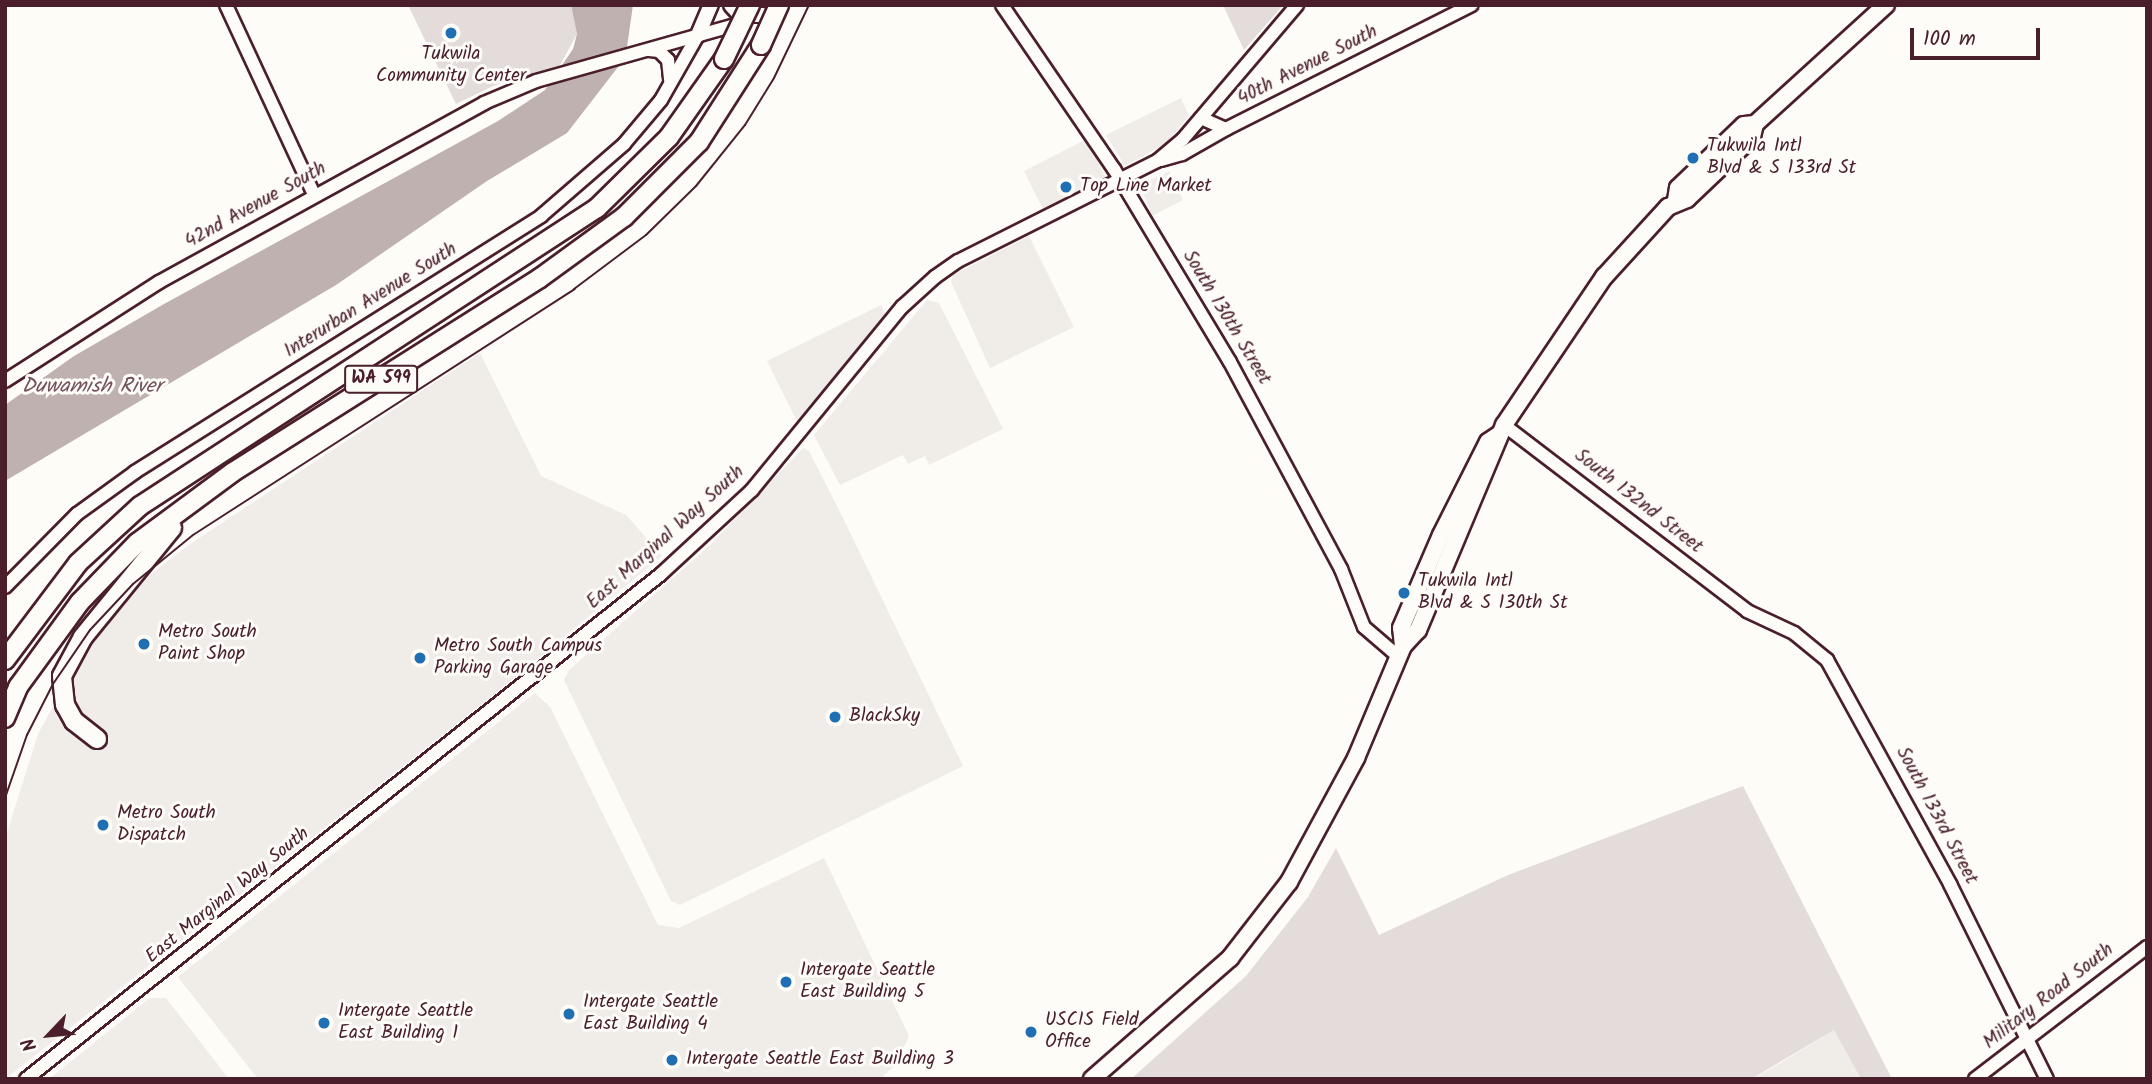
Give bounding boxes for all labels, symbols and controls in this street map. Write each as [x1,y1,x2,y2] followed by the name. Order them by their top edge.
[1914,14,2044,58] scale bar
[1234,21,1382,111] street label: 40th Avenue South
[1923,23,1976,56] text: 100 m
[443,25,459,41] marker: Tukwila Community Center
[376,44,526,88] place label: Tukwila Community Center
[1707,136,1856,180] place label: Tukwila Intl Blvd & S 133rd St
[1685,150,1701,166] marker: Tukwila Intl Blvd & S 133rd St
[182,158,330,254] street label: 42nd Avenue South
[1080,176,1212,198] place label: Top Line Market
[1058,179,1074,195] marker: Top Line Market
[280,239,462,363] street label: Interurban Avenue South
[1177,247,1275,389] street label: South 130th Street
[342,365,420,394] road number: WA 599
[22,374,162,400] water label: Duwamish River
[1569,445,1707,559] street label: South 132nd Street
[583,461,749,615] street label: East Marginal Way South
[1418,571,1567,615] place label: Tukwila Intl Blvd & S 130th St
[1396,585,1412,601] marker: Tukwila Intl Blvd & S 130th St
[158,622,257,666] place label: Metro South Paint Shop
[136,636,152,652] marker: Metro South Paint Shop
[434,636,602,680] place label: Metro South Campus Parking Garage
[412,650,428,666] marker: Metro South Campus Parking Garage
[849,706,920,728] place label: BlackSky
[827,709,843,725] marker: BlackSky
[1890,743,1982,889] street label: South 133rd Street
[117,803,216,847] place label: Metro South Dispatch
[95,817,111,833] marker: Metro South Dispatch
[142,823,314,969] street label: East Marginal Way South
[1979,939,2119,1055] street label: Military Road South
[800,960,935,1004] place label: Intergate Seattle East Building 5
[778,974,794,990] marker: Intergate Seattle East Building 5
[583,992,718,1036] place label: Intergate Seattle East Building 4
[14,1000,84,1070] north arrow
[338,1001,473,1045] place label: Intergate Seattle East Building 1
[561,1006,577,1022] marker: Intergate Seattle East Building 4
[1045,1010,1139,1054] place label: USCIS Field Office
[316,1015,332,1031] marker: Intergate Seattle East Building 1
[1023,1024,1039,1040] marker: USCIS Field Office
[14,1032,46,1056] text: N
[686,1049,954,1071] place label: Intergate Seattle East Building 3
[664,1052,680,1068] marker: Intergate Seattle East Building 3

